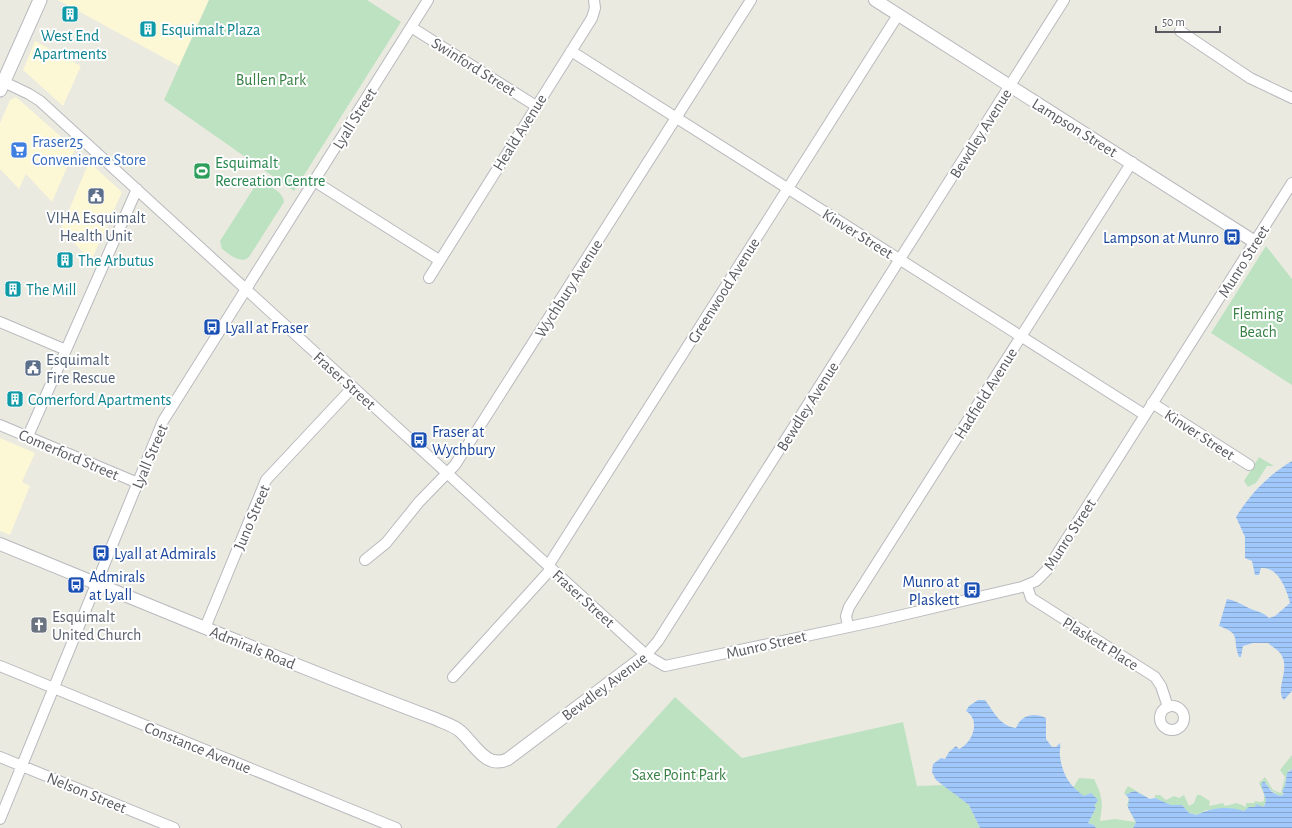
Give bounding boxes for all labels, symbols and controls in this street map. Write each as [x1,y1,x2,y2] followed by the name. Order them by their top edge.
[60,4,80,24] building icon: West End Apartments
[1156,8,1220,34] scale bar
[1162,16,1185,28] text: 50 m
[138,19,158,39] building icon: Esquimalt Plaza
[161,22,260,38] place label: Esquimalt Plaza
[33,28,107,62] place label: West End Apartments
[429,35,518,99] street label: Swinford Street
[236,72,307,88] park label: Bullen Park
[330,85,381,152] street label: Lyall Street
[947,86,1016,182] street label: Bewdley Avenue
[490,91,550,174] street label: Heald Avenue
[1029,95,1120,160] street label: Lampson Street
[32,134,146,168] place label: Fraser25 Convenience Store
[9,140,29,160] supermarket icon: Fraser25 Convenience Store
[215,155,325,189] place label: Esquimalt Recreation Centre
[192,161,212,181] sports icon: Esquimalt Recreation Centre
[86,186,106,206] public building icon: VIHA Esquimalt Health Unit
[819,206,896,262] street label: Kinver Street
[46,210,146,244] place label: VIHA Esquimalt Health Unit
[1215,223,1272,300] street label: Munro Street
[1222,227,1242,247] bus stop icon: Lampson at Munro
[1103,230,1219,246] place label: Lampson at Munro
[685,235,763,346] street label: Greenwood Avenue
[532,237,606,341] street label: Wychbury Avenue
[55,250,75,270] building icon: The Arbutus
[78,253,154,269] place label: The Arbutus
[3,279,23,299] building icon: The Mill
[26,282,76,298] place label: The Mill
[1233,306,1284,340] park label: Fleming Beach
[202,317,222,337] bus stop icon: Lyall at Fraser
[225,320,309,337] place label: Lyall at Fraser
[951,345,1020,442] street label: Hadfield Avenue
[310,349,378,413] street label: Fraser Street
[46,352,115,386] place label: Esquimalt Fire Rescue
[23,358,43,378] public building icon: Esquimalt Fire Rescue
[774,359,843,455] street label: Bewdley Avenue
[5,389,25,409] building icon: Comerford Apartments
[28,392,171,408] place label: Comerford Apartments
[1162,406,1237,463] street label: Kinver Street
[129,422,172,491] street label: Lyall Street
[432,424,496,459] place label: Fraser at Wychbury
[16,427,121,483] street label: Comerford Street
[409,430,429,450] bus stop icon: Fraser at Wychbury
[231,482,273,552] street label: Juno Street
[1041,496,1099,573] street label: Munro Street
[91,543,111,563] bus stop icon: Lyall at Admirals
[114,546,216,563] place label: Lyall at Admirals
[549,567,617,631] street label: Fraser Street
[89,569,145,604] place label: Admirals at Lyall
[902,574,959,608] place label: Munro at Plaskett
[66,575,86,595] bus stop icon: Admirals at Lyall
[962,580,982,600] bus stop icon: Munro at Plaskett
[52,609,141,643] place label: Esquimalt United Church
[1060,614,1141,673] street label: Plaskett Place
[29,615,49,635] church icon: Esquimalt United Church
[208,624,298,672] street label: Admirals Road
[725,628,808,662] street label: Munro Street
[559,650,651,725] street label: Bewdley Avenue
[142,719,253,777] street label: Constance Avenue
[632,767,727,783] park label: Saxe Point Park
[45,770,129,816] street label: Nelson Street

